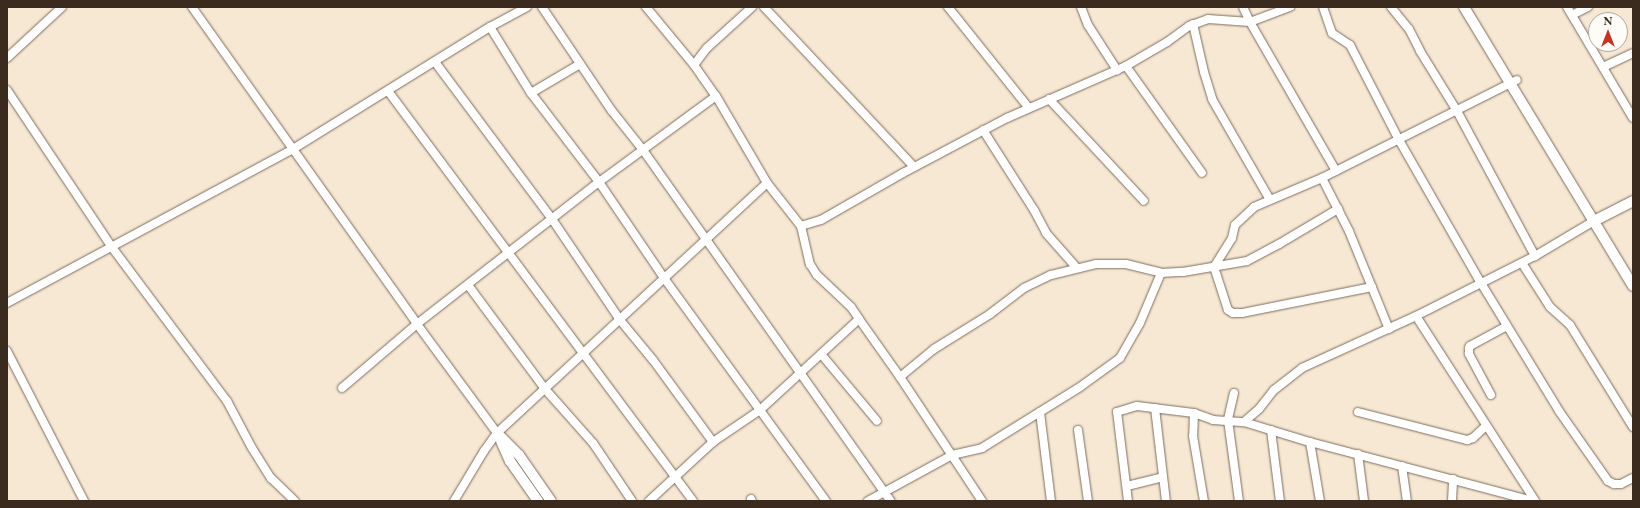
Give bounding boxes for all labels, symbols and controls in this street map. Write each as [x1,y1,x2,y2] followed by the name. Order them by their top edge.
[1588,12,1628,52] north arrow
[1604,14,1612,28] text: N

